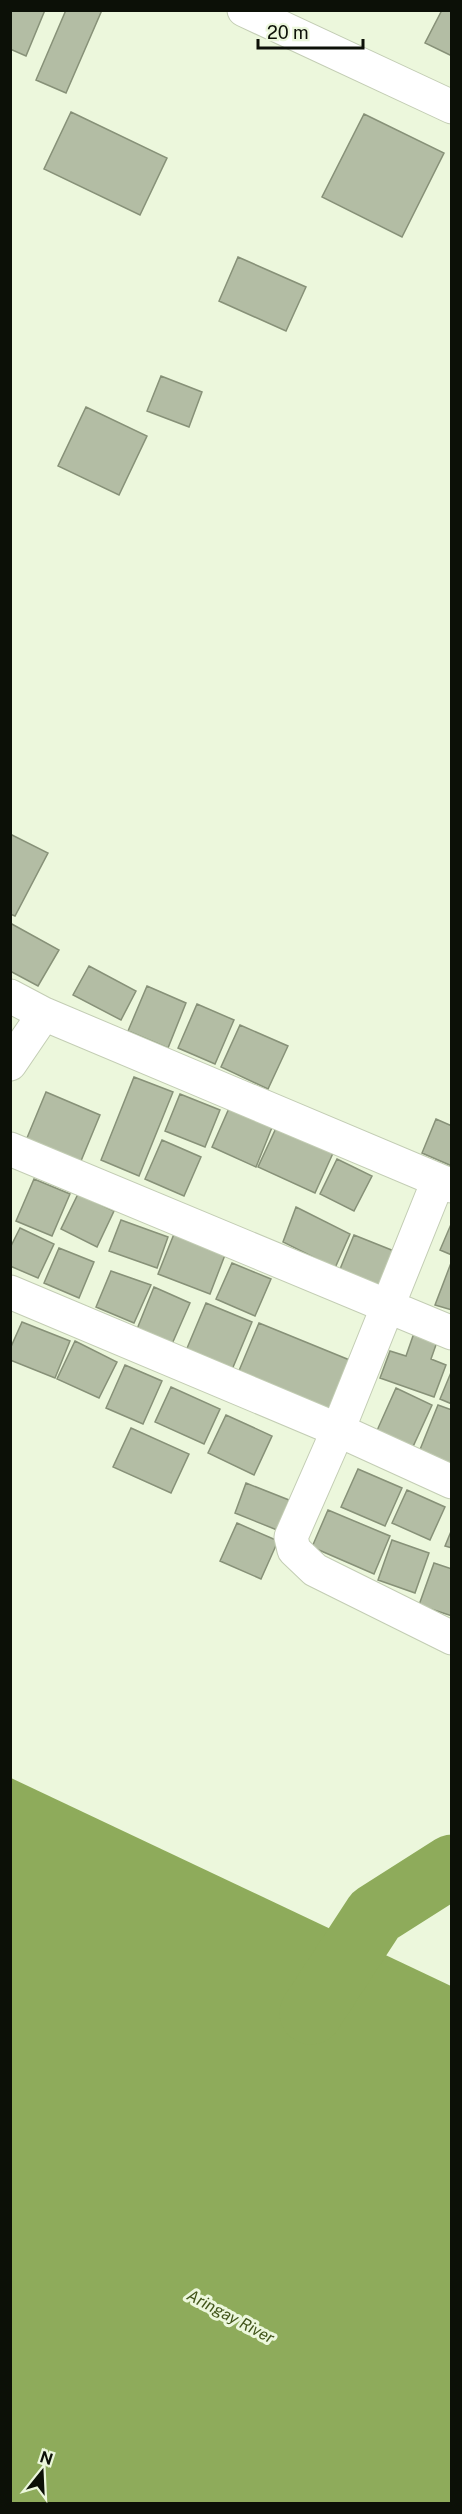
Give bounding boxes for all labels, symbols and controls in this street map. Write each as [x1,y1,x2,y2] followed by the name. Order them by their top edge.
[258,12,363,50] scale bar
[267,22,309,43] text: 20 m
[184,2286,278,2348] water label: Aringay River
[12,2442,72,2502] north arrow
[38,2447,55,2469] text: N

